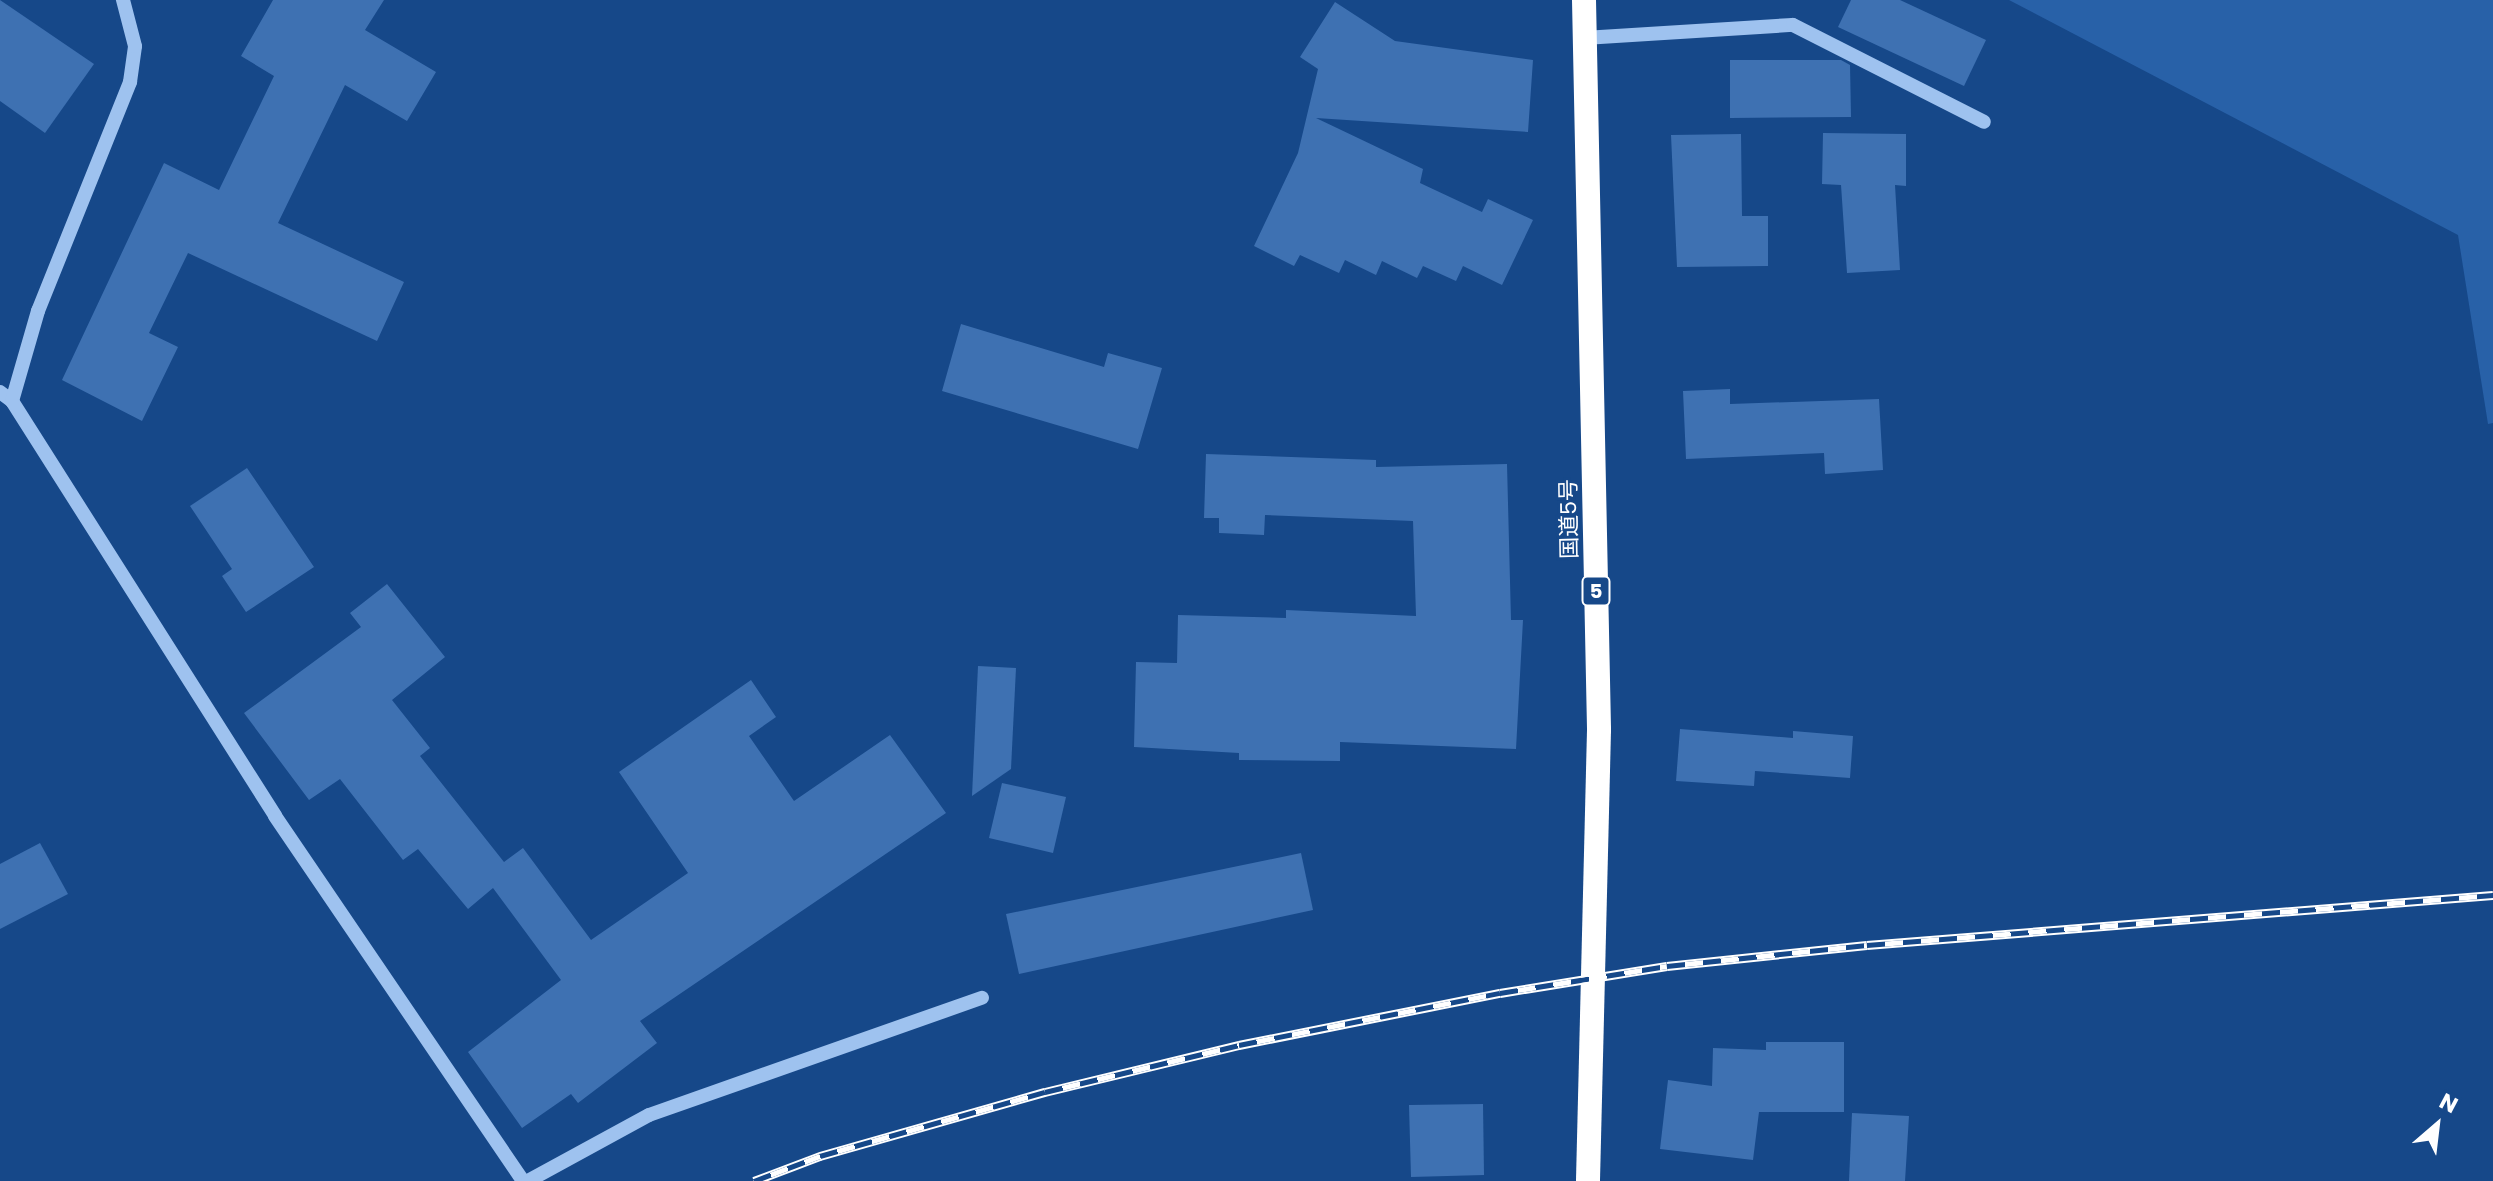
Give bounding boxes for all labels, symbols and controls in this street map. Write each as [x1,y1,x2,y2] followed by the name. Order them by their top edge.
[1555,479,1583,559] street label: 国道5号
[1580,575,1612,607] road number: 5
[2397,1085,2477,1165] north arrow
[2434,1086,2463,1121] text: N

